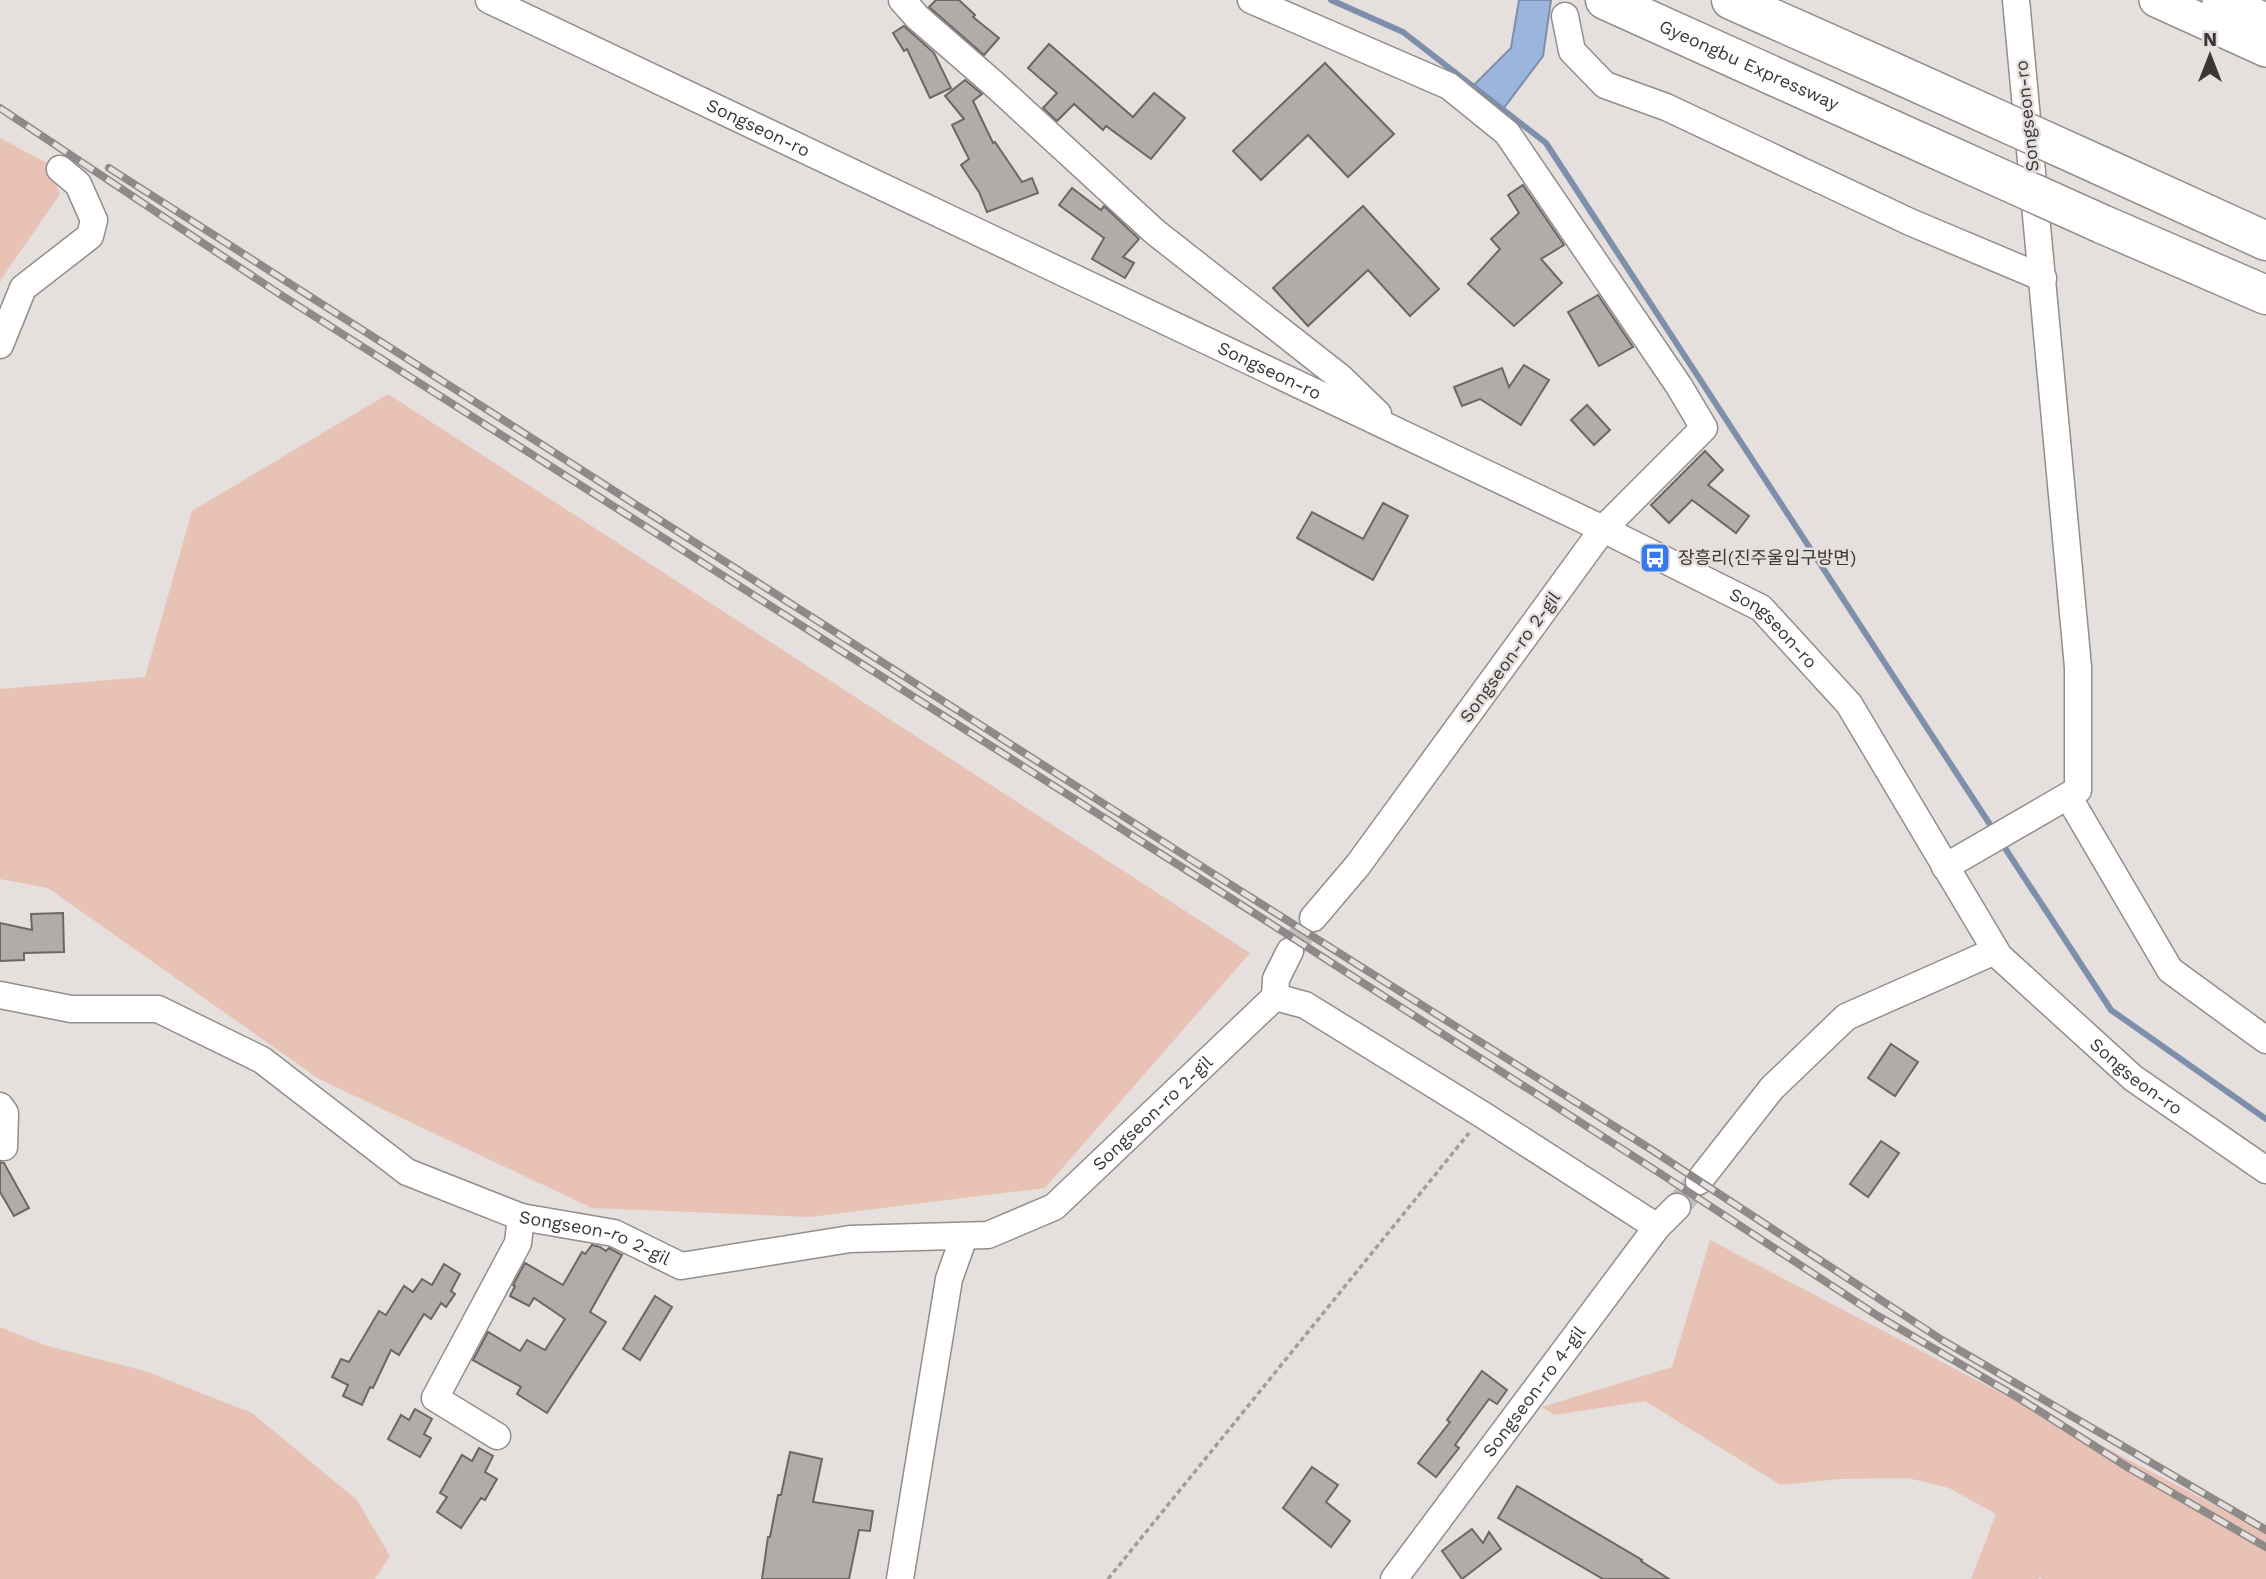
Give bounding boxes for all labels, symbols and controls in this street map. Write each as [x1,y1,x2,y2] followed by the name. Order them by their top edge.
[1656,15,1843,114] street label: Gyeongbu Expressway
[2175,21,2245,91] north arrow
[2203,28,2217,51] text: N
[2010,59,2043,173] street label: Songseon-ro
[703,94,814,161] street label: Songseon-ro
[1215,337,1325,404] street label: Songseon-ro
[1638,541,1672,575] bus stop icon: 장흥리(진주울입구방면)
[1678,547,1856,568] place label: 장흥리(진주울입구방면)
[1726,583,1822,672] street label: Songseon-ro
[1455,587,1565,726] street label: Songseon-ro 2-gil
[2086,1033,2186,1119] street label: Songseon-ro
[1088,1051,1217,1175] street label: Songseon-ro 2-gil
[518,1206,674,1269] street label: Songseon-ro 2-gil
[1478,1321,1590,1461] street label: Songseon-ro 4-gil

